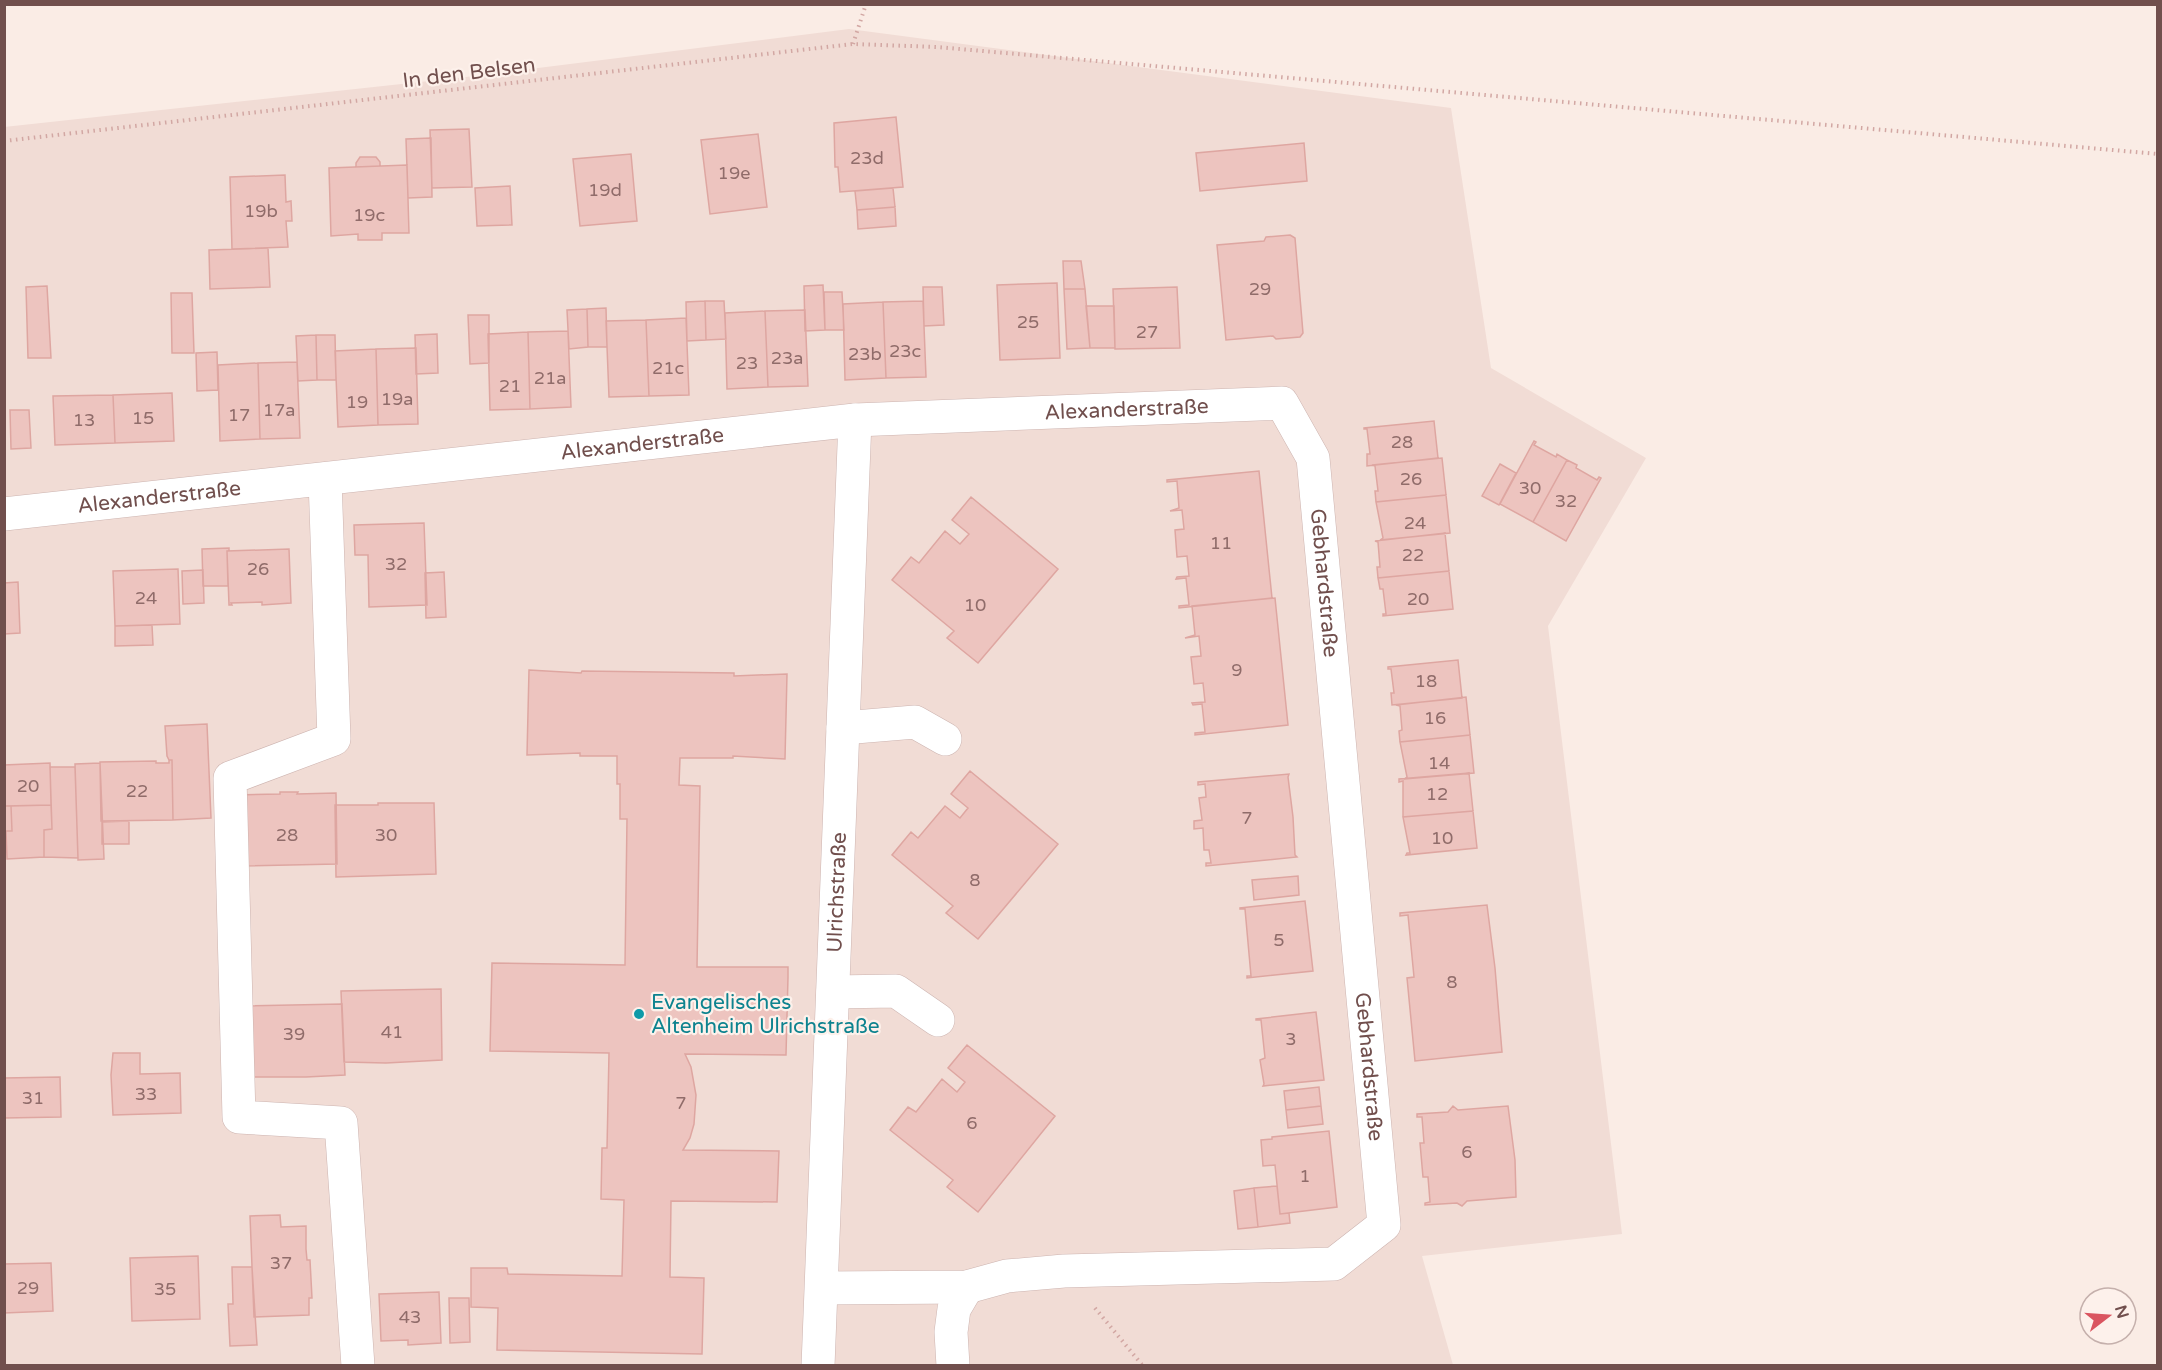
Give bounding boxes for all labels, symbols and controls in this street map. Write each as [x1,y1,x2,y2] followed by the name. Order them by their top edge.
[401,52,537,94] street label: In den Belsen
[850,147,884,169] house number: 23d
[718,162,750,184] house number: 19e
[588,179,622,201] house number: 19d
[244,200,278,222] house number: 19b
[353,204,385,226] house number: 19c
[1249,278,1271,300] house number: 29
[1017,311,1039,333] house number: 25
[1136,321,1158,343] house number: 27
[889,340,921,362] house number: 23c
[848,343,882,365] house number: 23b
[771,347,803,369] house number: 23a
[736,352,758,374] house number: 23
[652,357,684,379] house number: 21c
[534,367,566,389] house number: 21a
[499,375,521,397] house number: 21
[381,388,413,410] house number: 19a
[346,391,368,413] house number: 19
[1044,393,1209,425] street label: Alexanderstraße
[263,399,295,421] house number: 17a
[228,404,250,426] house number: 17
[132,407,154,429] house number: 15
[73,409,95,431] house number: 13
[559,422,725,465] street label: Alexanderstraße
[1391,431,1413,453] house number: 28
[1400,468,1422,490] house number: 26
[76,475,242,518] street label: Alexanderstraße
[1519,477,1541,499] house number: 30
[1555,490,1577,512] house number: 32
[1305,507,1344,658] street label: Gebhardstraße
[1404,512,1426,534] house number: 24
[1210,532,1232,554] house number: 11
[1402,544,1424,566] house number: 22
[385,553,407,575] house number: 32
[247,558,269,580] house number: 26
[135,587,157,609] house number: 24
[1407,588,1429,610] house number: 20
[964,594,986,616] house number: 10
[1231,659,1243,681] house number: 9
[1415,670,1437,692] house number: 18
[1424,707,1446,729] house number: 16
[1428,752,1450,774] house number: 14
[17,775,39,797] house number: 20
[126,780,148,802] house number: 22
[1426,783,1448,805] house number: 12
[1241,807,1253,829] house number: 7
[276,824,298,846] house number: 28
[375,824,397,846] house number: 30
[1431,827,1453,849] house number: 10
[822,831,851,953] street label: Ulrichstraße
[969,869,981,891] house number: 8
[1273,929,1285,951] house number: 5
[1446,971,1458,993] house number: 8
[651,990,880,1039] place label: Evangelisches Altenheim Ulrichstraße
[1350,991,1389,1142] street label: Gebhardstraße
[632,1007,646,1021] marker: Evangelisches Altenheim Ulrichstraße
[381,1021,403,1043] house number: 41
[283,1023,305,1045] house number: 39
[1285,1028,1297,1050] house number: 3
[135,1083,157,1105] house number: 33
[22,1087,44,1109] house number: 31
[675,1092,687,1114] house number: 7
[966,1112,978,1134] house number: 6
[1461,1141,1473,1163] house number: 6
[1299,1165,1311,1187] house number: 1
[270,1252,292,1274] house number: 37
[17,1277,39,1299] house number: 29
[154,1278,176,1300] house number: 35
[2078,1286,2138,1346] north arrow
[2110,1303,2133,1321] text: N
[399,1306,421,1328] house number: 43

